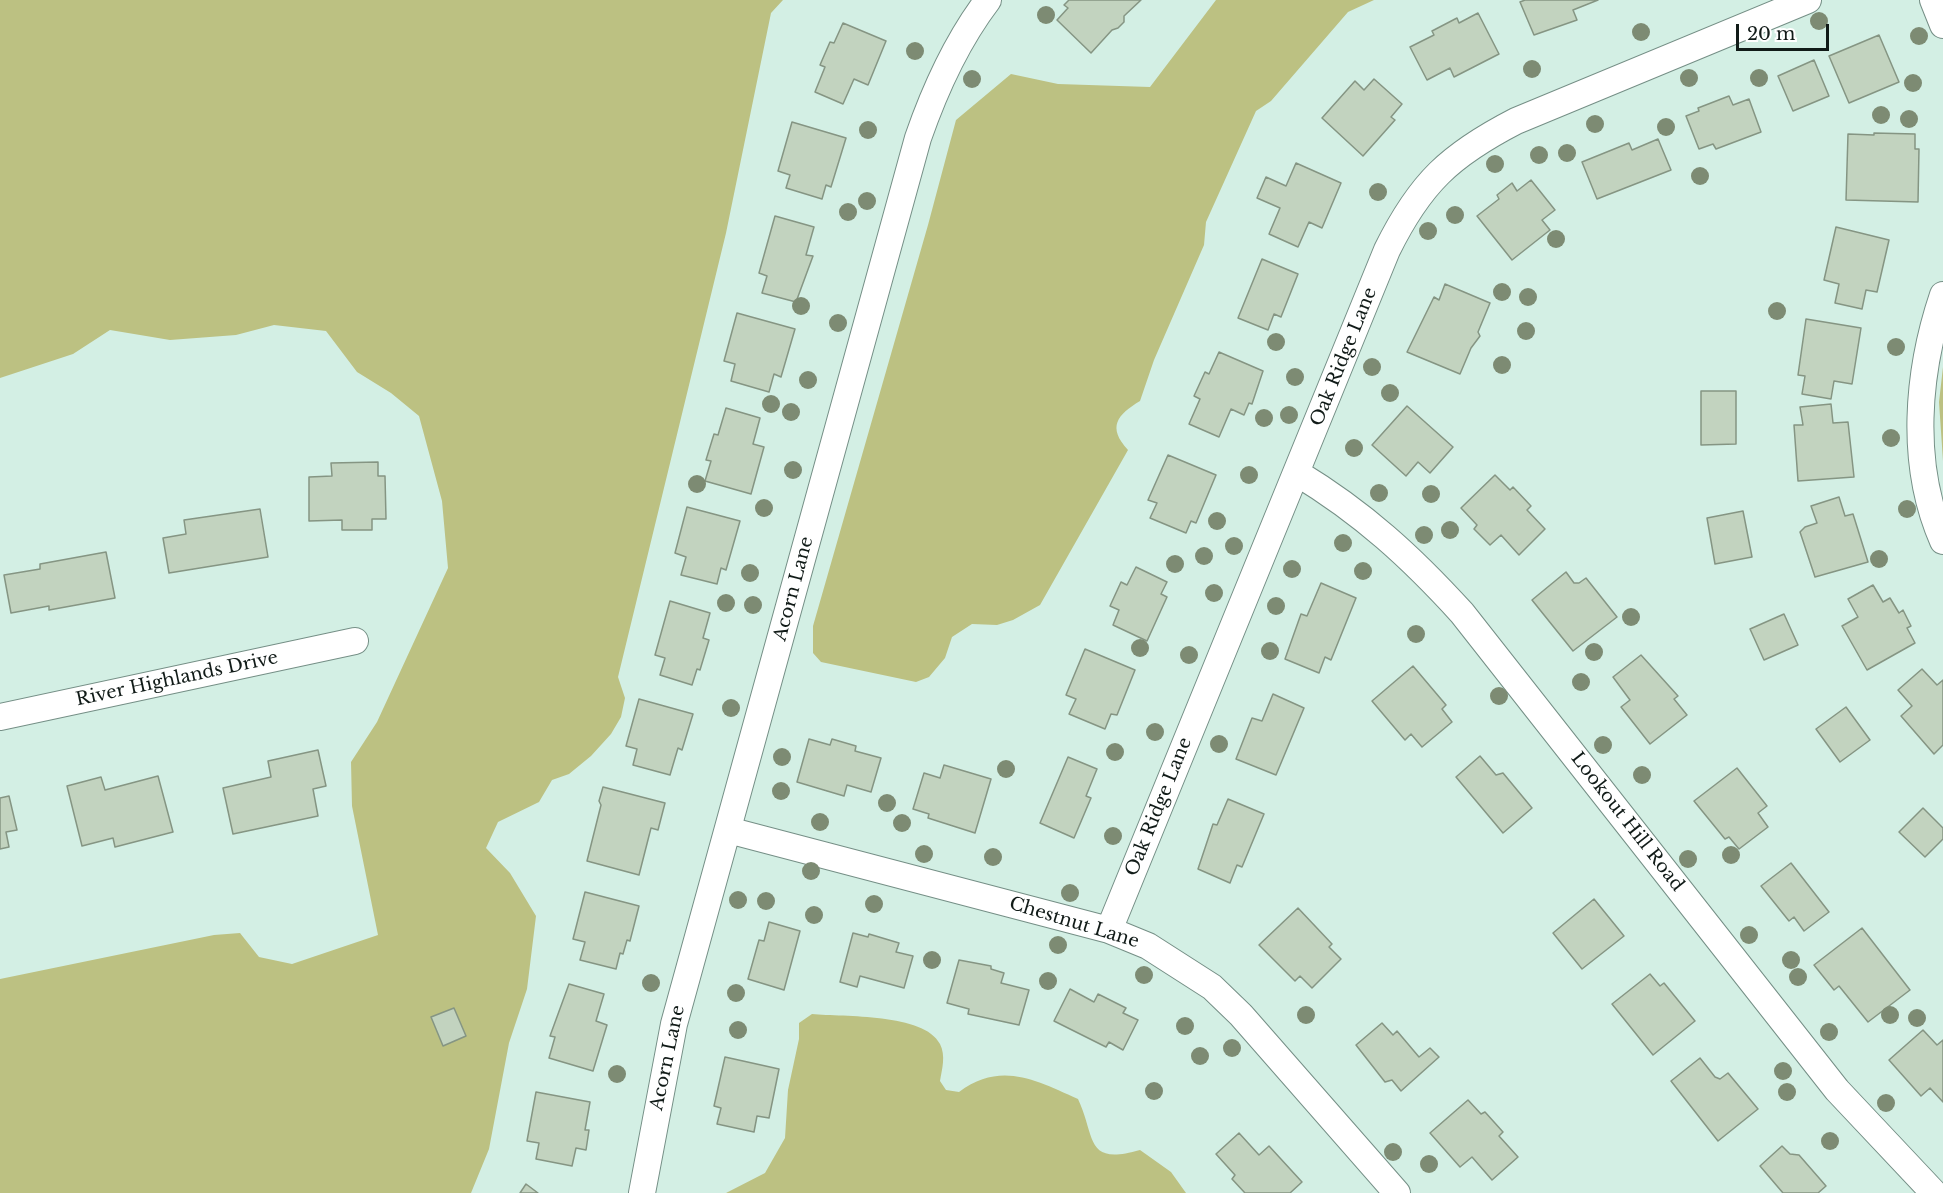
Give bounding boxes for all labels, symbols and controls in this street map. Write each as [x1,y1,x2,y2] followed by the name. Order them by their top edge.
[1739,12,1832,50] scale bar
[1747,23,1795,45] text: 20 m
[1306,285,1382,429] street label: Oak Ridge Lane
[770,535,818,643] street label: Acorn Lane
[74,647,280,711] street label: River Highlands Drive
[1121,735,1197,879] street label: Oak Ridge Lane
[1566,748,1688,896] street label: Lookout Hill Road
[1007,893,1141,953] street label: Chestnut Lane
[646,1003,690,1113] street label: Acorn Lane

